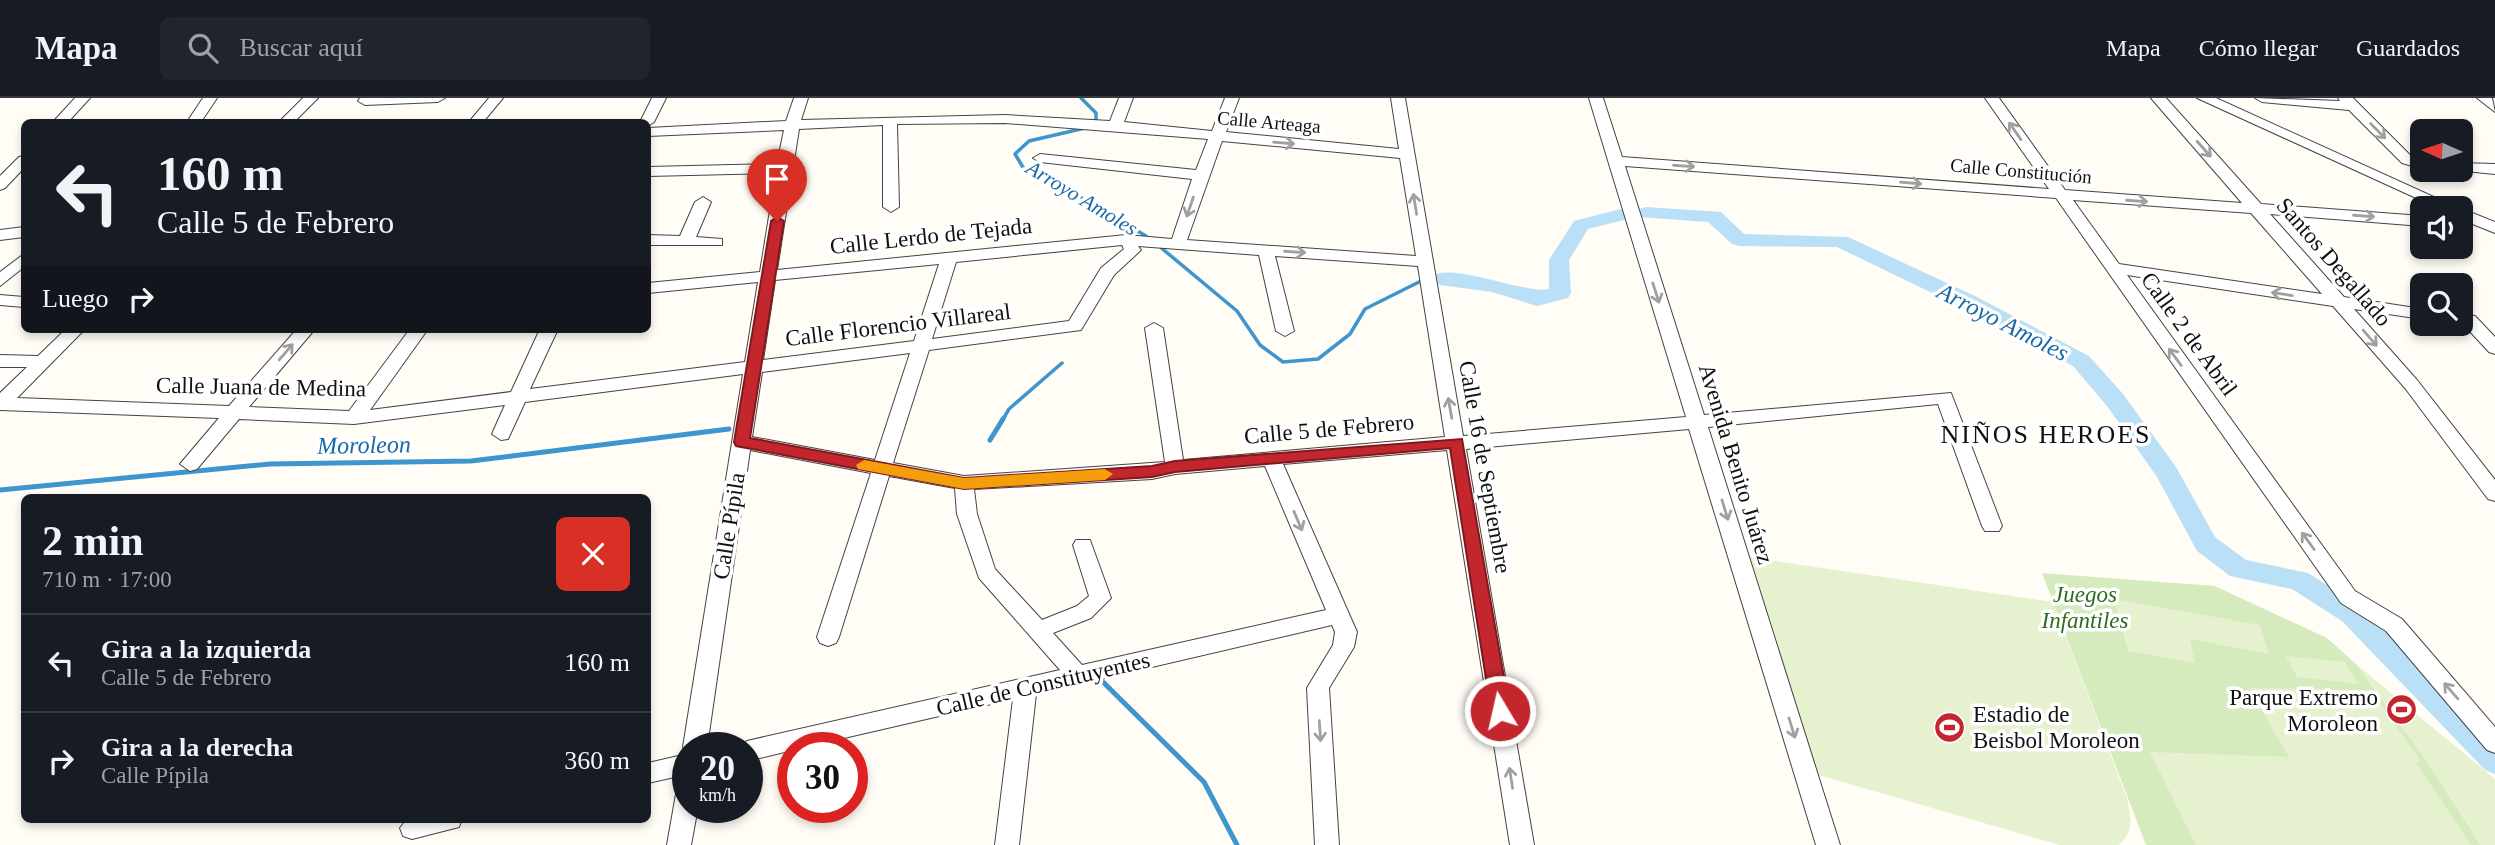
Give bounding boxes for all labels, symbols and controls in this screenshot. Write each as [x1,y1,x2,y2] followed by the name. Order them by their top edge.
[160,17,650,80] search box
[184,29,222,67] icon: search
[35,30,118,66] text: Mapa
[240,33,363,62] text: Buscar aquí
[2106,35,2161,61] text: Mapa
[2199,35,2318,61] text: Cómo llegar
[2356,35,2460,61] text: Guardados
[1216,107,1322,137] street label: Calle Arteaga
[2410,119,2473,182] north arrow
[2410,119,2473,336] map controls
[2008,122,2022,142] one-way arrow
[2369,123,2386,140] one-way arrow
[1272,136,1294,149] one-way arrow
[2195,140,2212,157] one-way arrow
[157,146,284,201] text: 160 m
[42,147,133,238] icon: left
[747,149,807,221] pin
[1020,154,1142,241] water label: Arroyo Amoles
[1949,154,2093,188] street label: Calle Constitución
[758,160,796,198] icon: arrive
[1672,160,1695,173] one-way arrow
[1899,177,1921,190] one-way arrow
[2272,193,2396,331] street label: Santos Degallado
[1408,194,1421,216] one-way arrow
[2126,195,2148,208] one-way arrow
[1183,196,1195,218] one-way arrow
[2410,196,2473,259] button: sound
[157,204,394,240] text: Calle 5 de Febrero
[2353,210,2376,223] one-way arrow
[829,213,1033,259] street label: Calle Lerdo de Tejada
[1283,246,1306,259] one-way arrow
[2136,267,2242,401] street label: Calle 2 de Abril
[2410,273,2473,336] button: search
[1931,277,2073,366] water label: Arroyo Amoles
[122,280,160,318] icon: right
[1651,282,1663,304] one-way arrow
[42,284,108,313] text: Luego
[2271,287,2294,300] one-way arrow
[784,299,1012,351] street label: Calle Florencio Villareal
[2362,329,2378,347] one-way arrow
[278,344,294,362] one-way arrow
[2168,348,2183,367] one-way arrow
[1454,359,1516,575] street label: Calle 16 de Septiembre
[1694,361,1778,567] street label: Avenida Benito Juárez
[156,373,366,401] street label: Calle Juana de Medina
[1443,397,1456,420] one-way arrow
[1243,409,1415,449] street label: Calle 5 de Febrero
[1940,420,2152,449] district label: NIÑOS HEROES
[316,431,411,459] water label: Moroleon
[708,471,750,581] street label: Calle Pípila
[1720,499,1732,521] one-way arrow
[1292,510,1305,531] one-way arrow
[556,517,630,591] button: close
[42,518,144,564] text: 2 min
[2301,532,2316,551] one-way arrow
[42,567,172,592] text: 710 m · 17:00
[2041,582,2128,633] park label: Juegos Infantiles
[101,635,311,664] text: Gira a la izquierda
[42,644,80,682] icon: left
[934,647,1152,721] street label: Calle de Constituyentes
[564,648,630,677] text: 160 m
[101,665,272,690] text: Calle 5 de Febrero
[1463,674,1537,748] position arrow
[2443,683,2459,701] one-way arrow
[2229,685,2378,736] place label: Parque Extremo Moroleon
[2384,693,2418,727] sports icon: Parque Extremo Moroleon
[1973,702,2140,753] place label: Estadio de Beisbol Moroleon
[1933,710,1967,744] sports icon: Estadio de Beisbol Moroleon
[1787,716,1799,738] one-way arrow
[1314,719,1327,741] one-way arrow
[777,732,868,823] speed limit sign: 30
[101,733,293,762] text: Gira a la derecha
[42,742,80,780] icon: right
[564,746,630,775] text: 360 m
[700,749,735,788] text: 20
[101,763,209,788] text: Calle Pípila
[1504,767,1517,790] one-way arrow
[699,785,736,805] text: km/h

